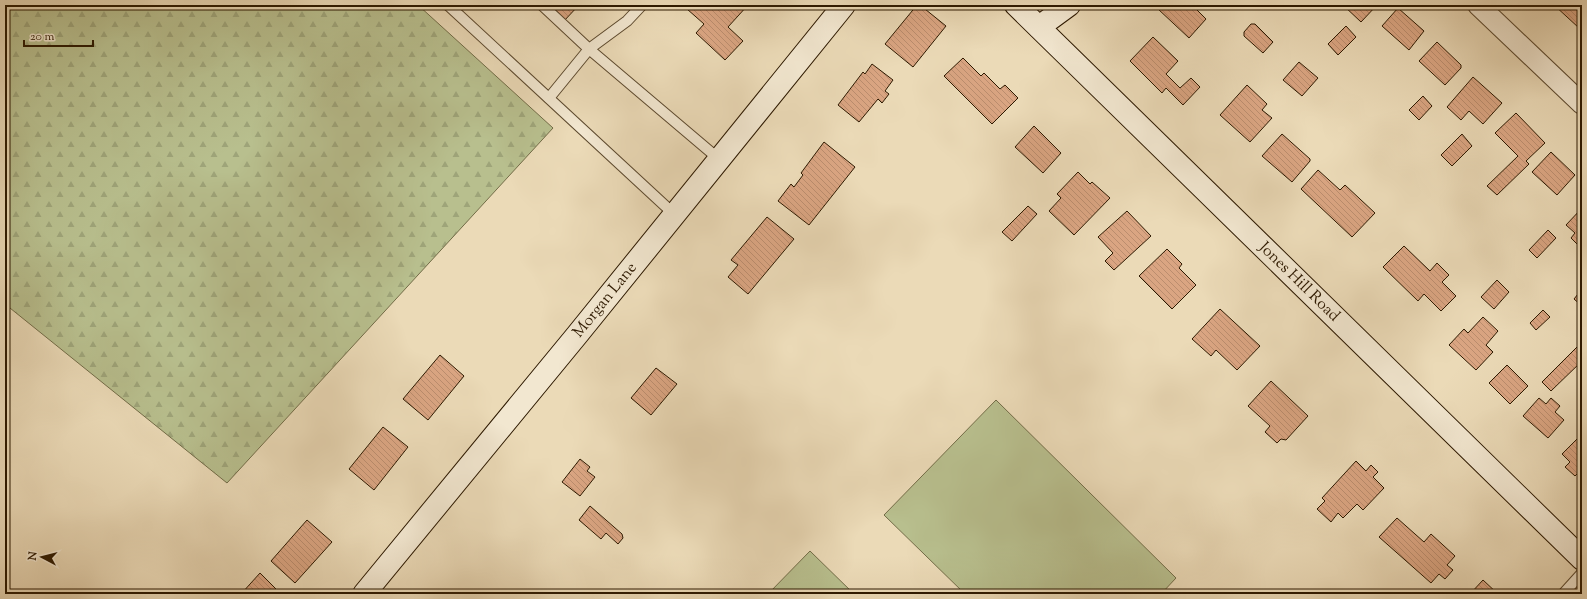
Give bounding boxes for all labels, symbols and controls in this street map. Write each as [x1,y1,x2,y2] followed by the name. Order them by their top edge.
[24,22,93,48] scale bar
[30,28,55,46] text: 20 m
[1253,236,1345,327] street label: Jones Hill Road
[567,258,643,343] street label: Morgan Lane
[22,537,62,577] north arrow
[24,550,42,562] text: N

